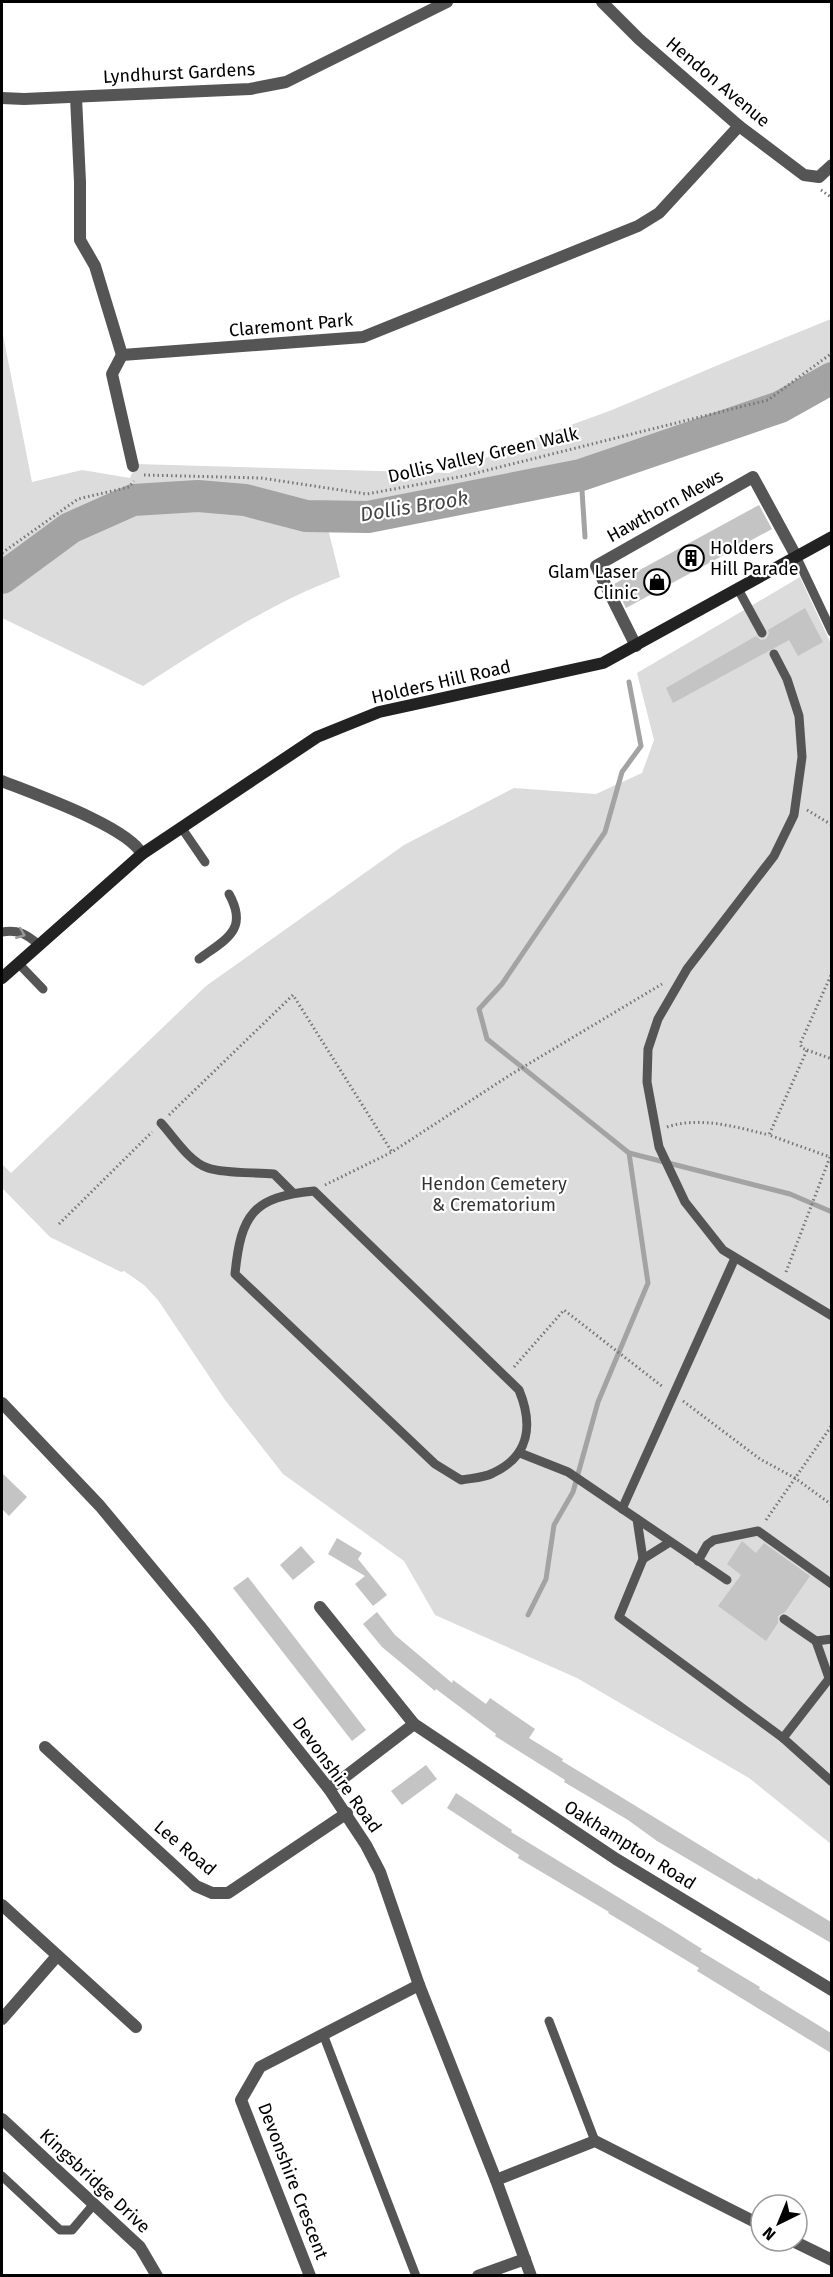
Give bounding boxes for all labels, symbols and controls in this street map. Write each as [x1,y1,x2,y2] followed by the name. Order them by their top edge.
[662,32,774,132] street label: Hendon Avenue
[102,58,256,88] street label: Lyndhurst Gardens
[228,309,355,341] street label: Claremont Park
[386,422,581,488] street label: Dollis Valley Green Walk
[603,465,727,547] street label: Hawthorn Mews
[358,486,470,526] water label: Dollis Brook
[710,537,799,580] place label: Holders Hill Parade
[676,543,706,573] building icon: Holders Hill Parade
[548,561,638,604] place label: Glam Laser Clinic
[642,567,672,597] shop icon: Glam Laser Clinic
[369,655,513,709] street label: Holders Hill Road
[15,927,25,940] one-way arrow
[421,1173,567,1216] park label: Hendon Cemetery & Crematorium
[288,1713,386,1837] street label: Devonshire Road
[560,1796,700,1894] street label: Oakhampton Road
[149,1816,221,1880] street label: Lee Road
[253,2100,333,2263] street label: Devonshire Crescent
[35,2124,155,2238] street label: Kingsbridge Drive
[749,2193,809,2253] north arrow
[759,2223,779,2244] text: N

